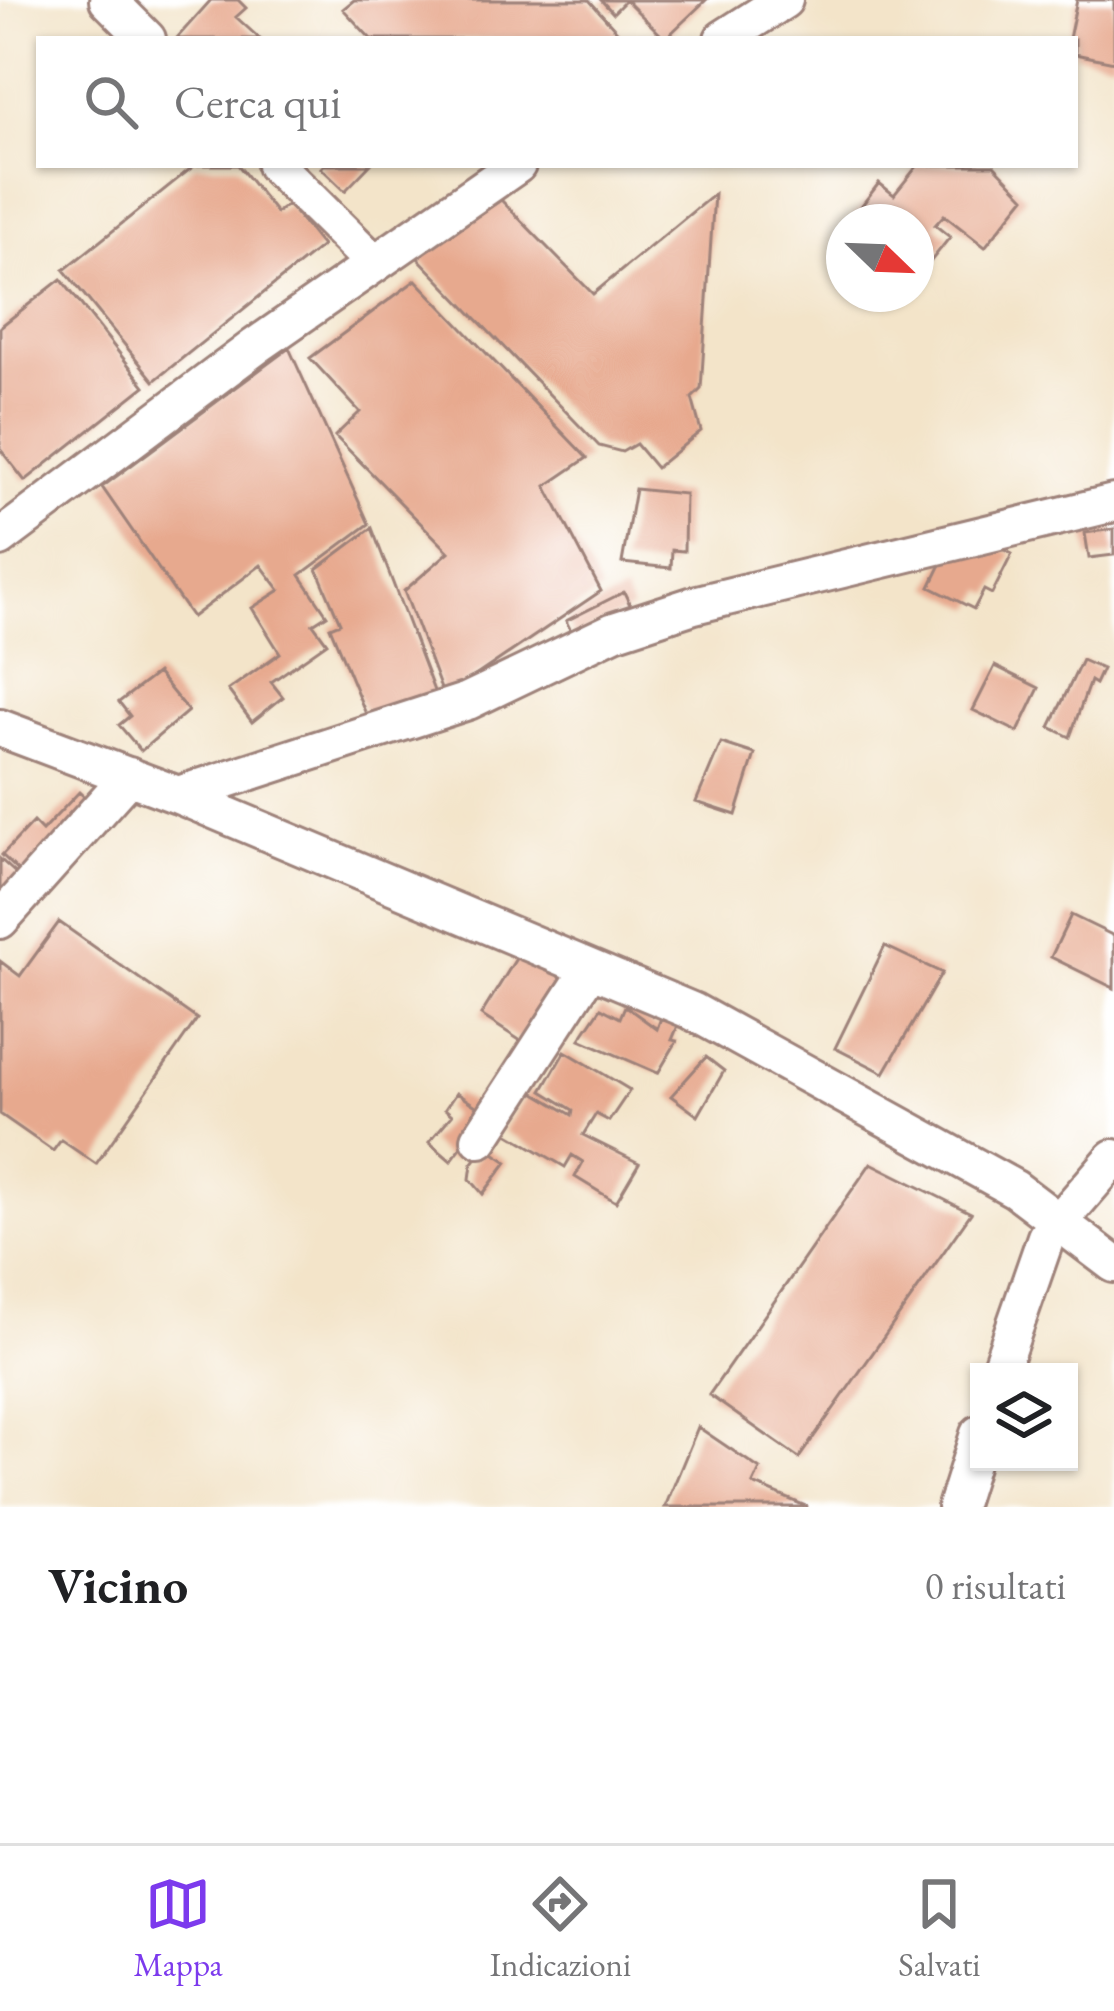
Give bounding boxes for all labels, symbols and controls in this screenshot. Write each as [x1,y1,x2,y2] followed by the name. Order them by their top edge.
[36,36,1078,168] search box
[78,69,144,135] icon: search
[174,73,341,131] text: Cerca qui
[826,204,934,312] north arrow
[970,1363,1078,1471] map controls
[970,1363,1078,1471] button: layers
[48,1552,188,1618] text: Vicino
[925,1560,1066,1611] text: 0 risultati
[134,1871,223,1986] tab: Mappa
[490,1871,631,1986] tab: Indicazioni
[898,1871,980,1986] tab: Salvati

